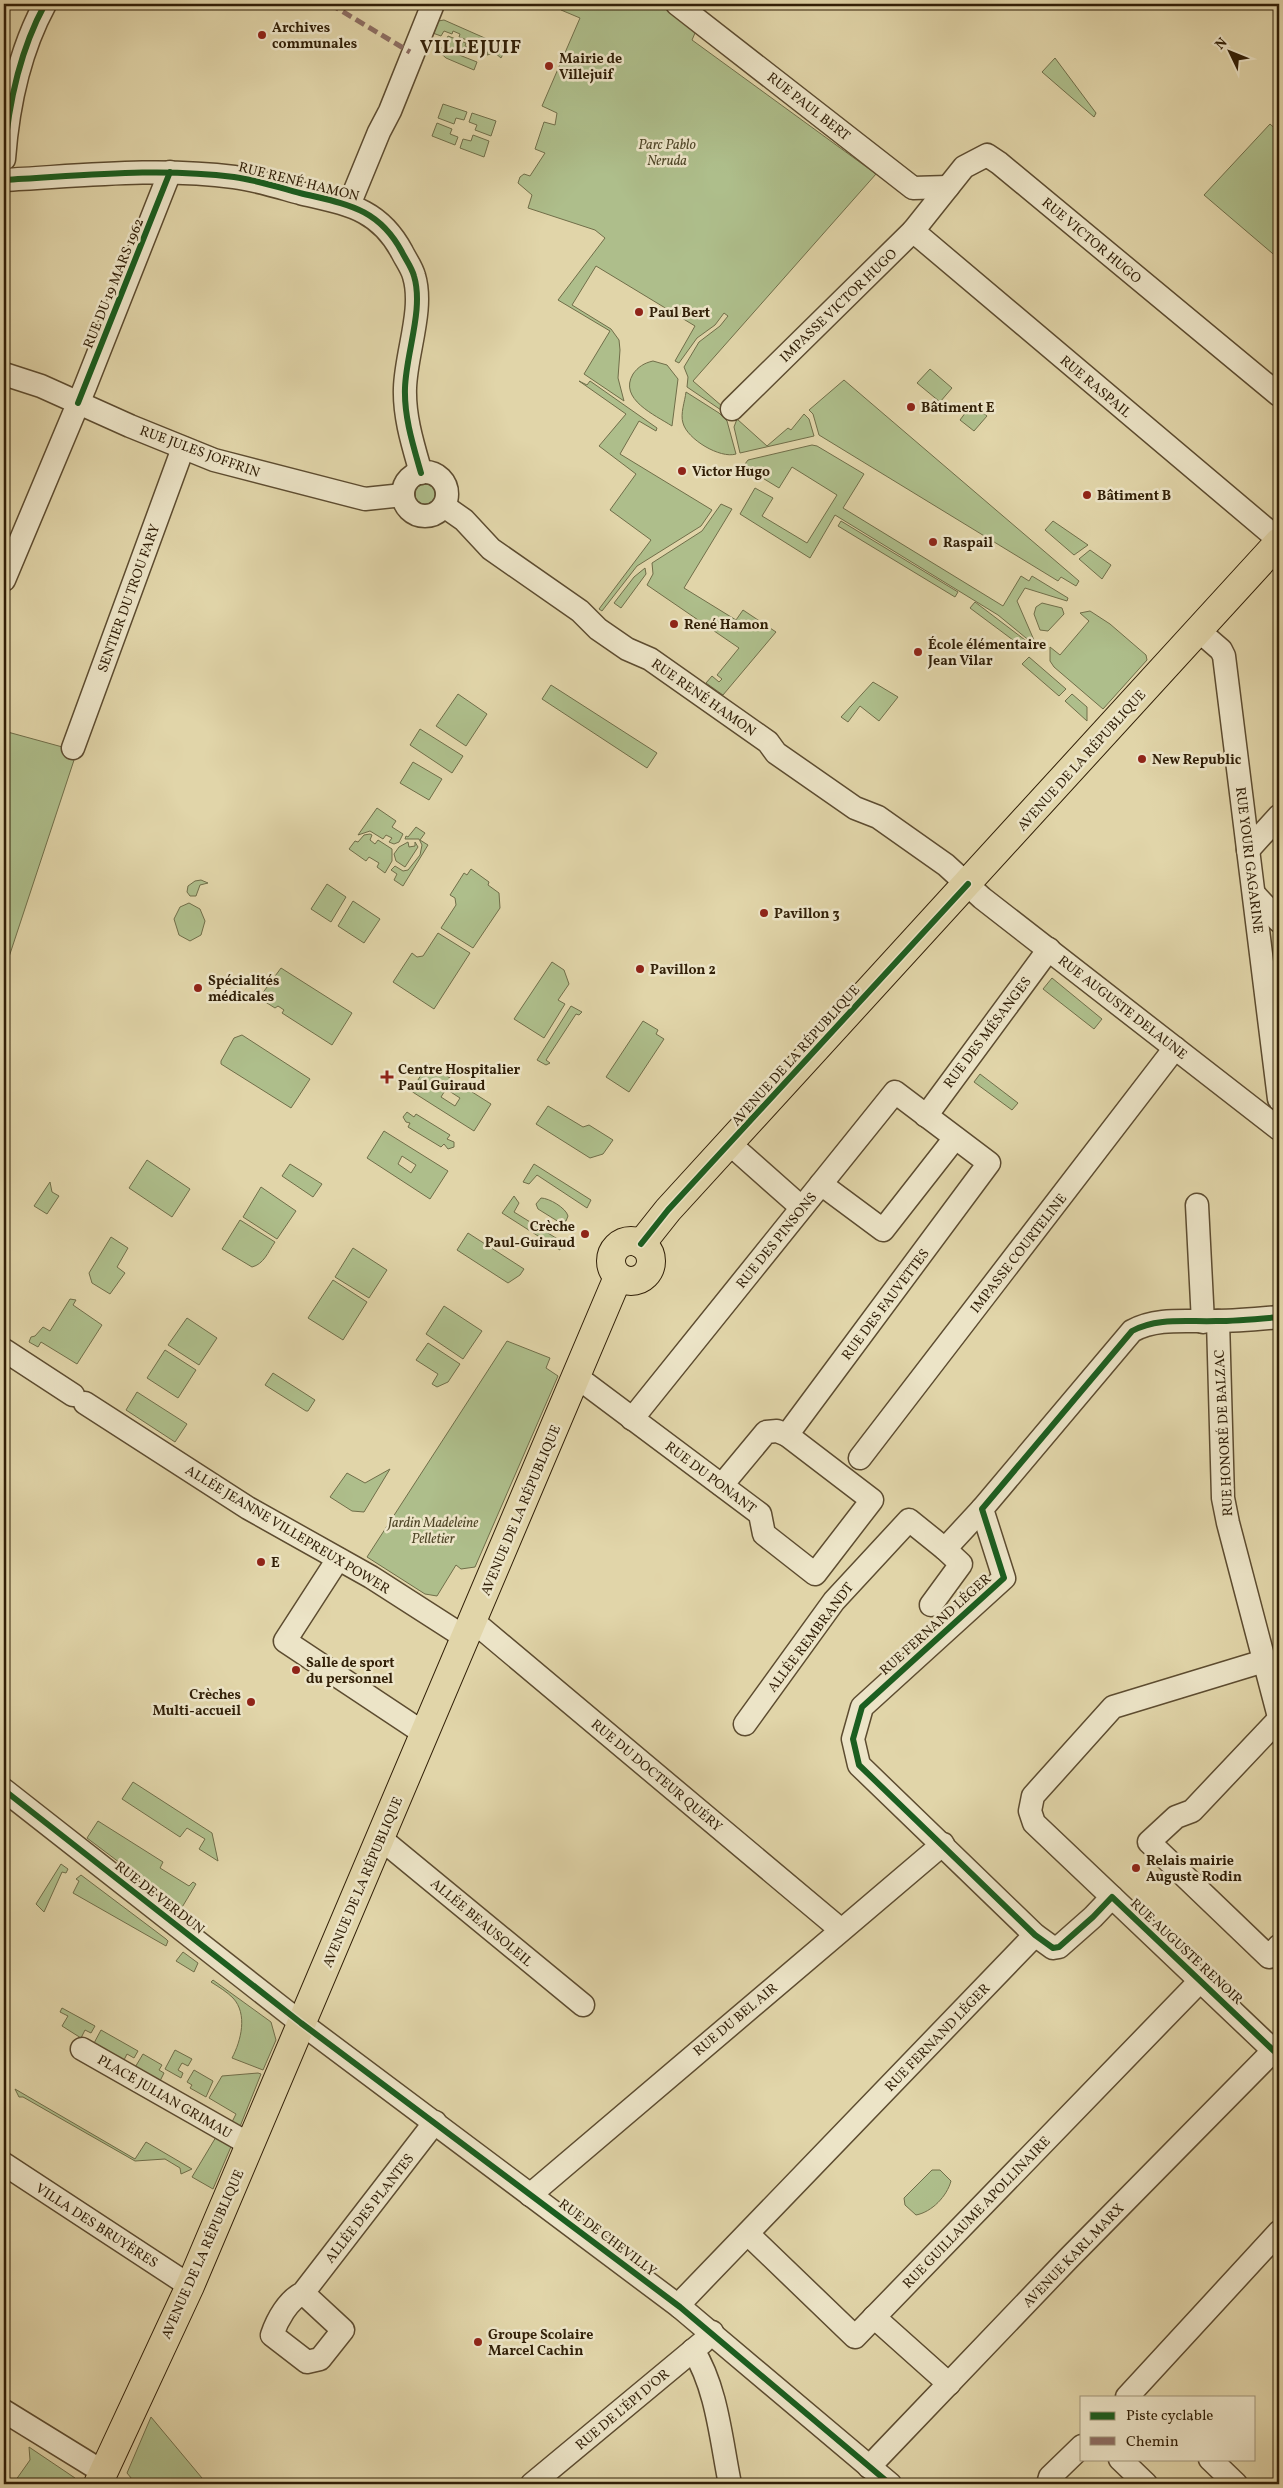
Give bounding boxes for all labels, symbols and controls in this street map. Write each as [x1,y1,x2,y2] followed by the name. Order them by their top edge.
[272,19,357,54] place label: Archives communales
[1206,28,1256,78] north arrow
[256,29,268,41] marker: Archives communales
[1211,34,1232,54] text: N
[420,35,522,61] district label: VILLEJUIF
[559,50,622,85] place label: Mairie de Villejuif
[543,60,555,72] marker: Mairie de Villejuif
[762,69,854,146] street label: RUE PAUL BERT
[638,136,696,171] park label: Parc Pablo Neruda
[236,158,361,207] street label: RUE RENÉ HAMON
[1037,194,1145,288] street label: RUE VICTOR HUGO
[80,216,149,352] street label: RUE DU 19 MARS 1962
[776,245,902,367] street label: IMPASSE VICTOR HUGO
[649,304,710,323] place label: Paul Bert
[633,306,645,318] marker: Paul Bert
[1055,352,1135,423] street label: RUE RASPAIL
[921,399,995,418] place label: Bâtiment E
[905,401,917,413] marker: Bâtiment E
[137,422,262,483] street label: RUE JULES JOFFRIN
[692,463,770,482] place label: Victor Hugo
[676,465,688,477] marker: Victor Hugo
[1097,487,1171,506] place label: Bâtiment B
[1081,489,1093,501] marker: Bâtiment B
[94,522,165,675] street label: SENTIER DU TROU FARY
[943,534,993,553] place label: Raspail
[927,536,939,548] marker: Raspail
[684,616,769,635] place label: René Hamon
[668,618,680,630] marker: René Hamon
[927,636,1046,671] place label: École élémentaire Jean Vilar
[912,646,924,658] marker: École élémentaire Jean Vilar
[647,655,759,742] street label: RUE RENÉ HAMON
[1014,686,1151,836] street label: AVENUE DE LA RÉPUBLIQUE
[1152,751,1242,770] place label: New Republic
[1136,753,1148,765] marker: New Republic
[1230,786,1267,935] street label: RUE YOURI GAGARINE
[774,905,840,924] place label: Pavillon 3
[758,907,770,919] marker: Pavillon 3
[1054,952,1191,1065] street label: RUE AUGUSTE DELAUNE
[650,961,716,980] place label: Pavillon 2
[634,963,646,975] marker: Pavillon 2
[208,972,279,1007] place label: Spécialités médicales
[940,973,1036,1093] street label: RUE DES MÉSANGES
[728,981,865,1131] street label: AVENUE DE LA RÉPUBLIQUE
[192,982,204,994] marker: Spécialités médicales
[398,1061,521,1096] place label: Centre Hospitalier Paul Guiraud
[380,1070,394,1084] marker: Centre Hospitalier Paul Guiraud
[732,1189,822,1293] street label: RUE DES PINSONS
[966,1190,1072,1318] street label: IMPASSE COURTELINE
[485,1218,575,1253] place label: Crèche Paul-Guiraud
[579,1228,591,1240] marker: Crèche Paul-Guiraud
[838,1245,934,1365] street label: RUE DES FAUVETTES
[1211,1349,1238,1517] street label: RUE HONORÉ DE BALZAC
[477,1422,566,1599] street label: AVENUE DE LA RÉPUBLIQUE
[661,1438,760,1519] street label: RUE DU PONANT
[182,1461,394,1597] street label: ALLÉE JEANNE VILLEPREUX POWER
[386,1514,478,1549] park label: Jardin Madeleine Pelletier
[271,1554,280,1570] place label: E
[255,1556,267,1568] marker: E
[876,1570,996,1680] street label: RUE FERNAND LÉGER
[764,1579,859,1697] street label: ALLÉE REMBRANDT
[306,1654,394,1689] place label: Salle de sport du personnel
[290,1664,302,1676] marker: Salle de sport du personnel
[153,1686,241,1721] place label: Crèches Multi-accueil
[245,1696,257,1708] marker: Crèches Multi-accueil
[586,1715,726,1837] street label: RUE DU DOCTEUR QUÉRY
[319,1794,408,1971] street label: AVENUE DE LA RÉPUBLIQUE
[1146,1852,1242,1887] place label: Relais mairie Auguste Rodin
[110,1857,208,1939] street label: RUE DE VERDUN
[1130,1862,1142,1874] marker: Relais mairie Auguste Rodin
[426,1875,536,1972] street label: ALLÉE BEAUSOLEIL
[1125,1895,1247,2010] street label: RUE AUGUSTE RENOIR
[690,1979,783,2061] street label: RUE DU BEL AIR
[881,1979,995,2096] street label: RUE FERNAND LÉGER
[94,2051,235,2144] street label: PLACE JULIAN GRIMAU
[899,2133,1055,2293] street label: RUE GUILLAUME APOLLINAIRE
[321,2150,419,2268] street label: ALLÉE DES PLANTES
[157,2167,249,2342] street label: AVENUE DE LA RÉPUBLIQUE
[31,2179,162,2273] street label: VILLA DES BRUYÈRES
[554,2195,660,2281] street label: RUE DE CHEVILLY
[1019,2200,1129,2312] street label: AVENUE KARL MARX
[488,2326,593,2361] place label: Groupe Scolaire Marcel Cachin
[472,2336,484,2348] marker: Groupe Scolaire Marcel Cachin
[572,2365,674,2455] street label: RUE DE L'ÉPI D'OR
[1080,2396,1256,2460] legend
[1126,2406,1213,2427] text: Piste cyclable
[1126,2432,1179,2453] text: Chemin

